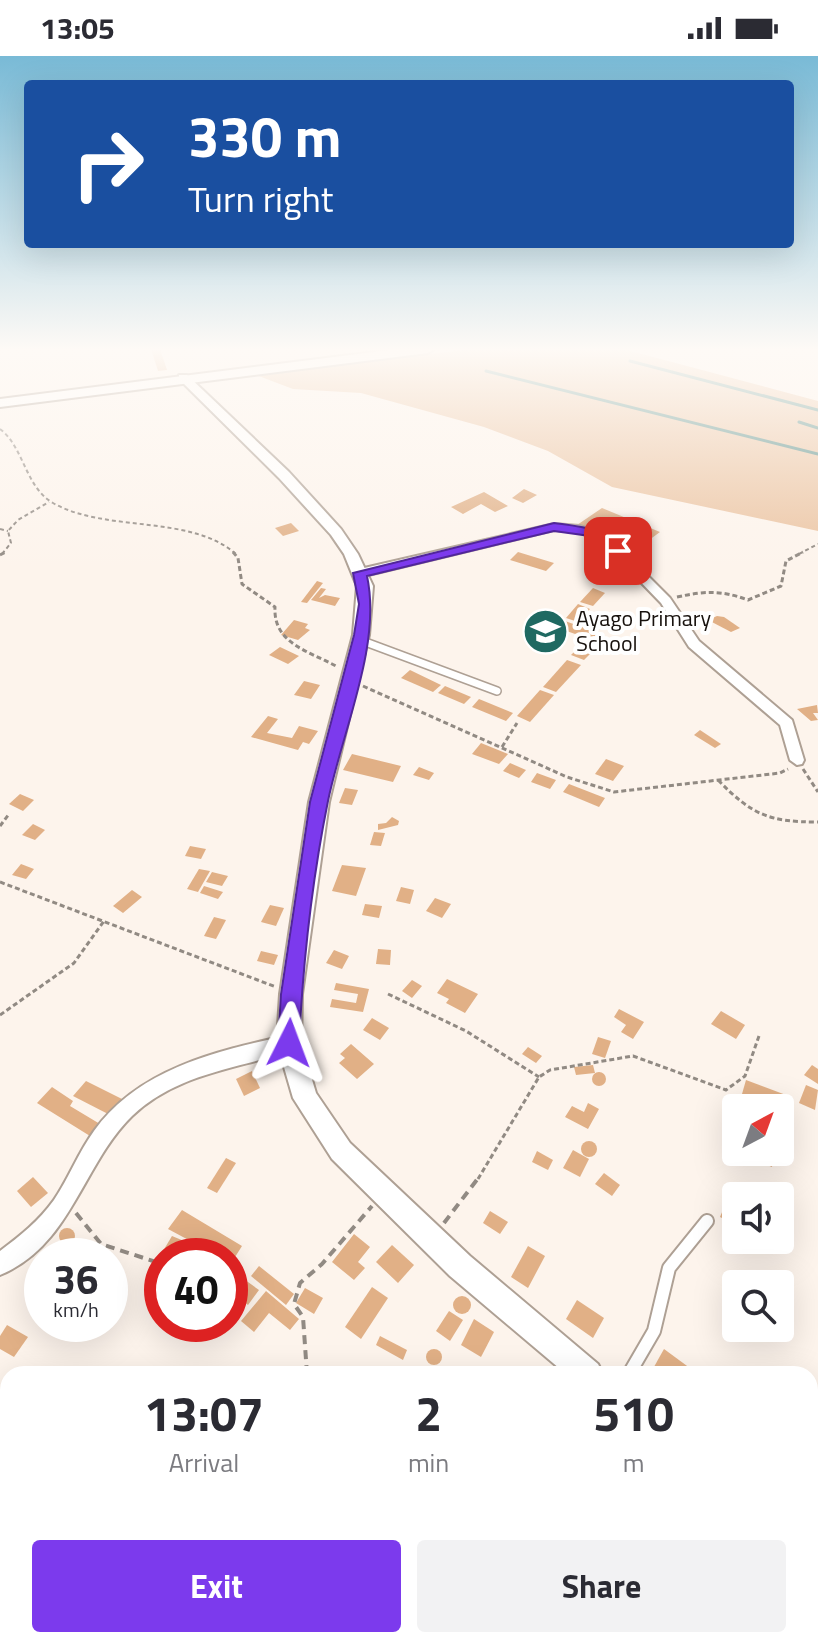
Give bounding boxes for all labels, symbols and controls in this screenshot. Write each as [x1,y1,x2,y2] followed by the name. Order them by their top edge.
[40,5,115,51] text: 13:05
[188,94,341,179] text: 330 m
[56,112,160,216] icon: right
[188,171,333,226] text: Turn right
[584,517,652,585] pin
[596,529,640,573] icon: arrive
[576,601,711,660] place label: Ayago Primary School
[521,607,569,655] school or university icon: Ayago Primary School
[247,1001,331,1085] position arrow
[722,1094,794,1166] north arrow
[722,1094,794,1342] map controls
[722,1182,794,1254] button: sound
[144,1238,248,1342] speed limit sign: 40
[54,1249,98,1310] text: 36
[722,1270,794,1342] button: search
[53,1294,99,1325] text: km/h
[144,1377,264,1450] text: 13:07
[415,1377,442,1450] text: 2
[593,1377,674,1450] text: 510
[169,1443,239,1482] text: Arrival
[408,1443,449,1482] text: min
[623,1443,645,1482] text: m
[32,1540,401,1632] button: Exit
[417,1540,786,1632] button: Share

